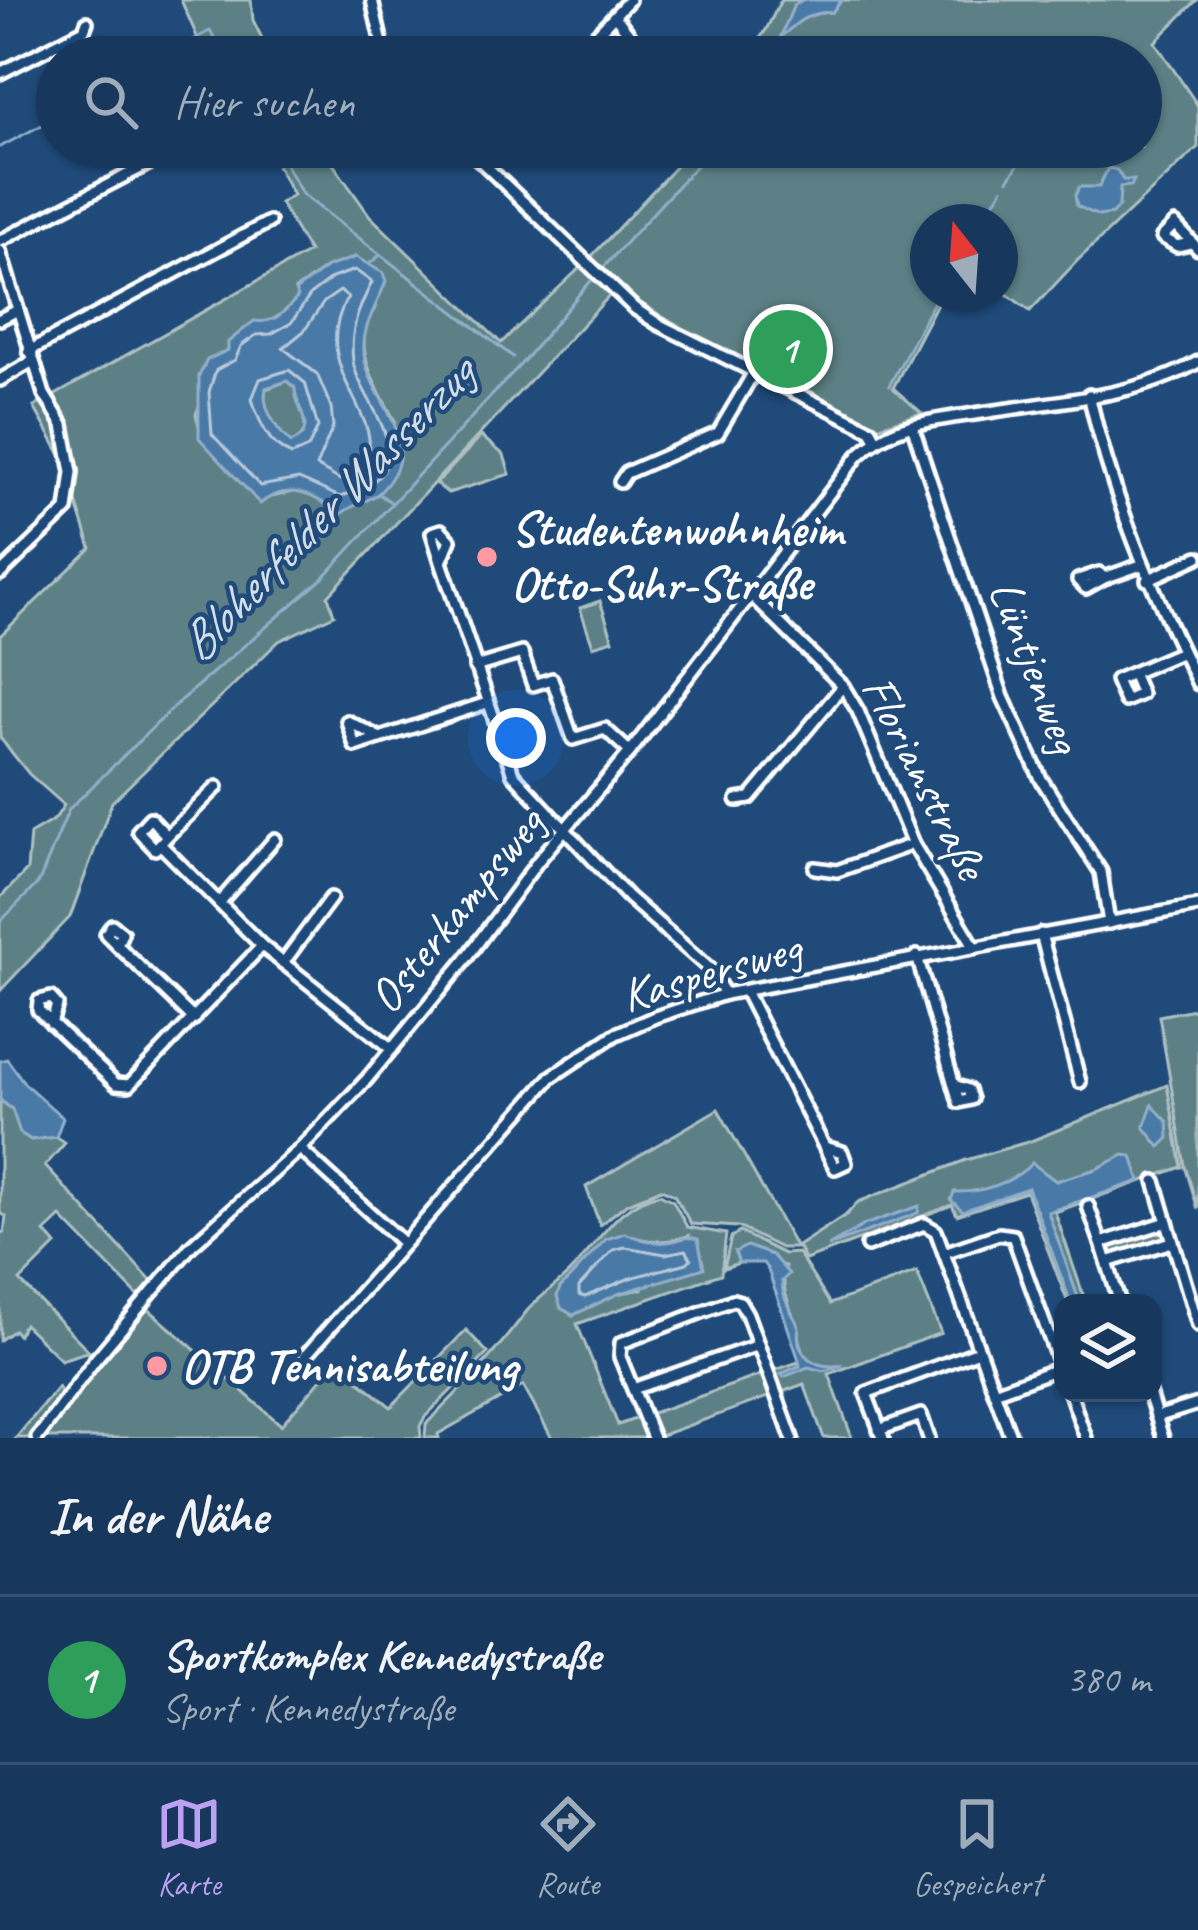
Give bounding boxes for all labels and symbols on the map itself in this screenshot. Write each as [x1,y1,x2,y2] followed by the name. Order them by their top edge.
[910,204,1018,312] north arrow
[749,304,827,394] pin: 1
[164,338,492,675] water label: Bloherfelder Wasserzug
[511,499,847,614] place label: Studentenwohnheim Otto-Suhr-Straße
[474,544,500,570] marker: Studentenwohnheim Otto-Suhr-Straße
[976,571,1097,764] street label: Lüntjenweg
[848,665,1003,892] street label: Florianstraße
[486,708,546,768] your location
[355,793,559,1025] street label: Osterkampsweg
[614,916,811,1025] street label: Kaspersweg
[181,1336,521,1396] place label: OTB Tennisabteilung
[144,1353,170,1379] marker: OTB Tennisabteilung

